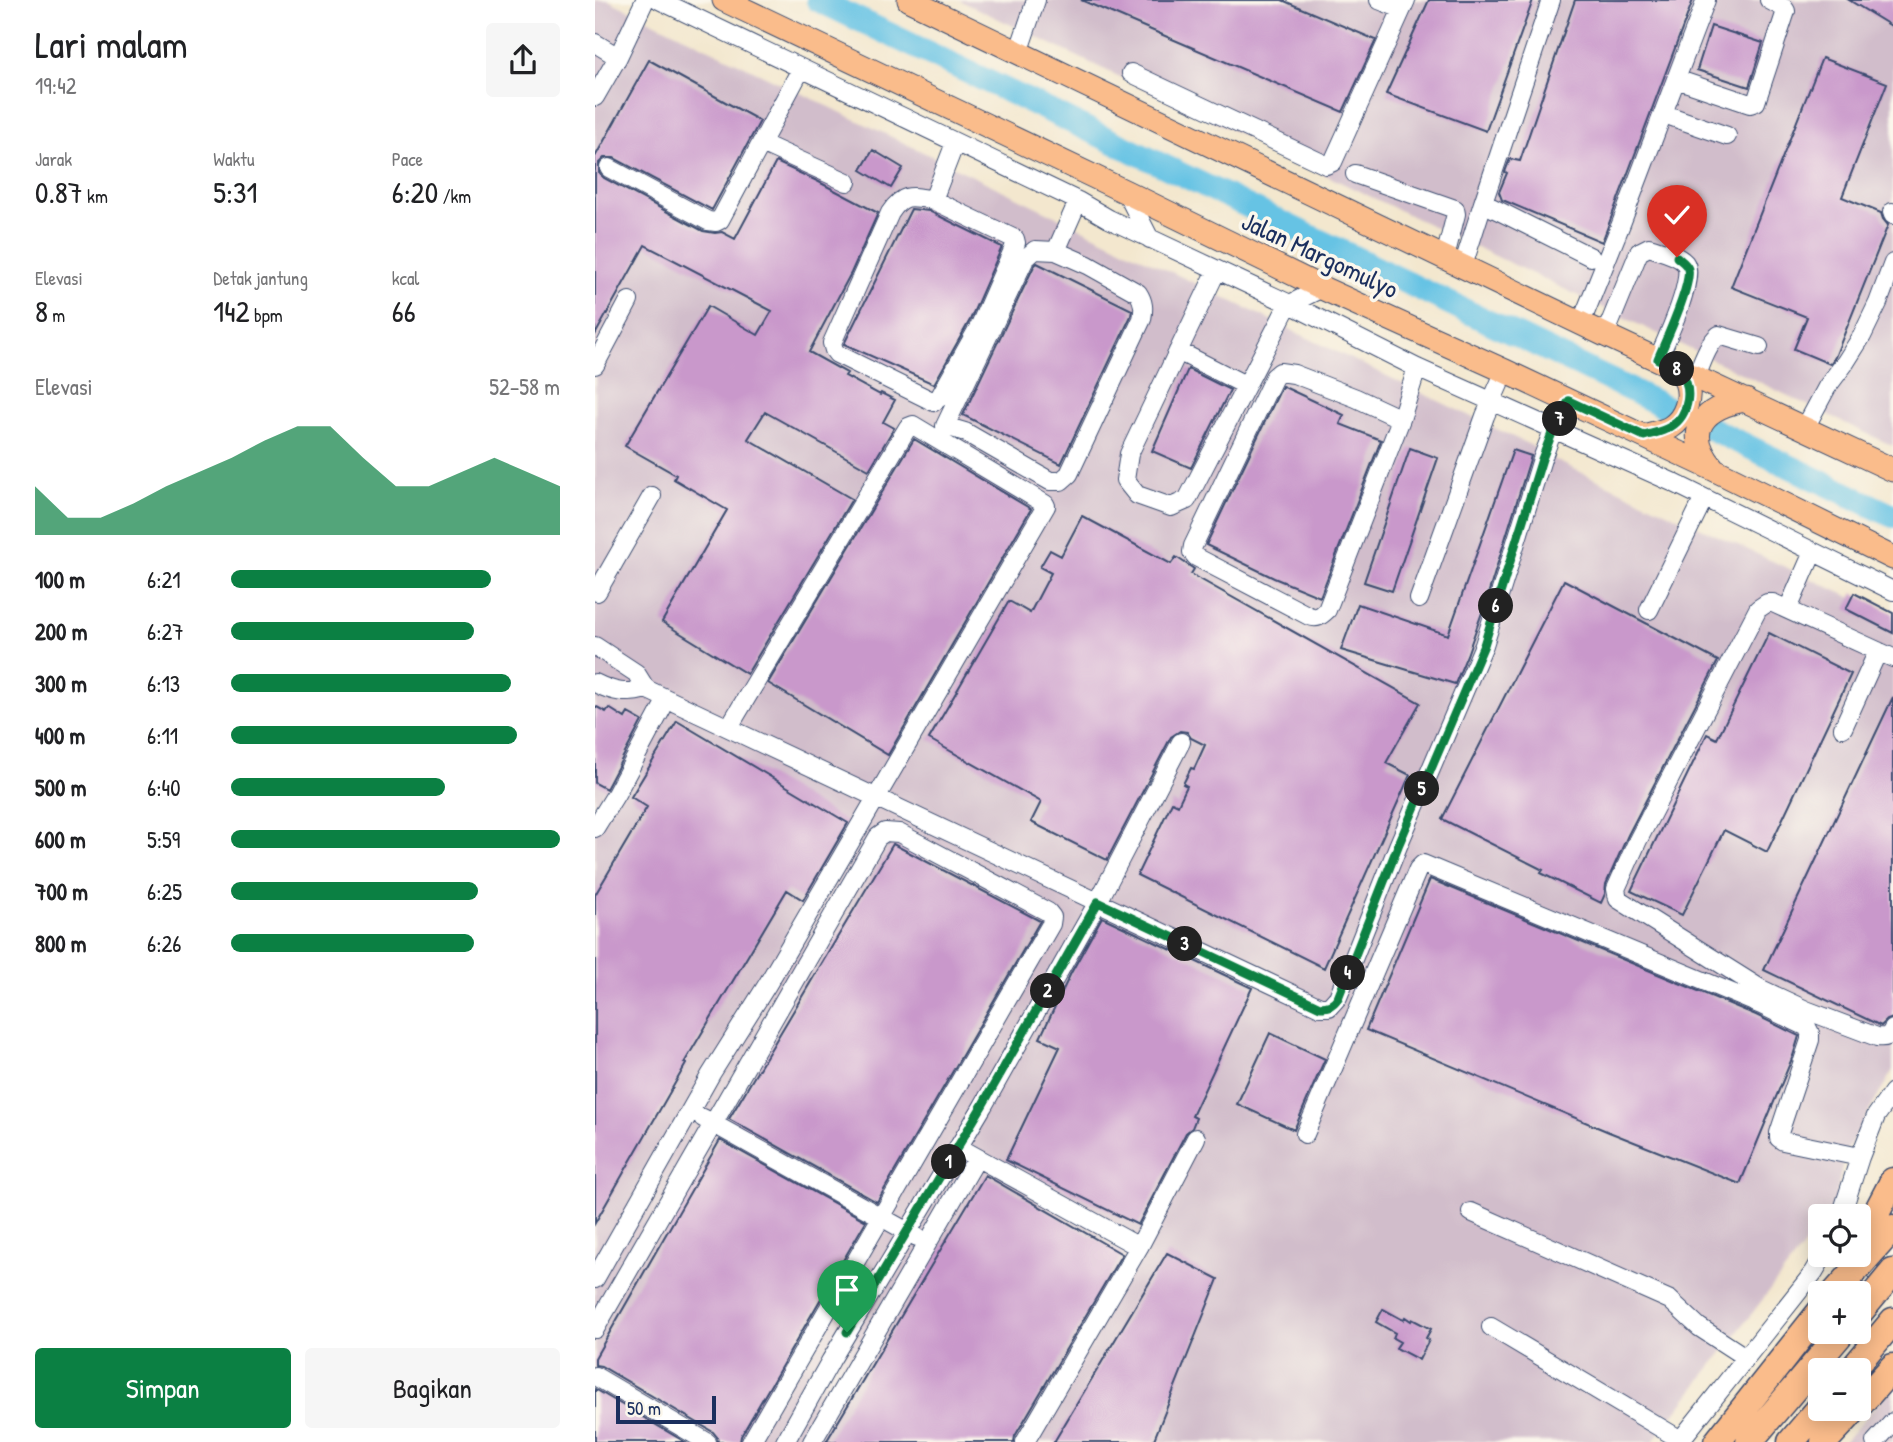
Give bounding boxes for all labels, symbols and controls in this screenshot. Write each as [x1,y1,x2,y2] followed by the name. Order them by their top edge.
[35,18,188,70] text: Lari malam
[486,23,560,97] button: share
[35,70,77,101] text: 19:42
[35,146,72,172] text: Jarak
[213,146,255,172] text: Waktu
[392,146,423,172] text: Pace
[35,172,83,212] text: 0.87
[213,172,257,212] text: 5:31
[392,172,438,212] text: 6:20
[83,183,108,209] text: km
[438,183,471,209] text: /km
[1647,185,1707,257] pin
[1658,196,1696,234] icon: check
[1236,203,1404,306] street label: Jalan Margomulyo
[35,265,83,291] text: Elevasi
[213,265,308,291] text: Detak jantung
[392,265,419,291] text: kcal
[35,291,48,331] text: 8
[213,291,250,331] text: 142
[392,291,416,331] text: 66
[48,302,65,328] text: m
[250,302,283,328] text: bpm
[1659,352,1695,386] pin: 8
[1672,355,1681,381] text: 8
[35,371,93,402] text: Elevasi
[489,371,560,402] text: 52–58 m
[1543,402,1577,436] pin: 7
[1555,405,1564,431] text: 7
[35,564,85,595] text: 100 m
[147,564,181,595] text: 6:21
[1479,588,1513,624] pin: 6
[1492,592,1499,618] text: 6
[35,616,87,647] text: 200 m
[147,616,184,647] text: 6:27
[35,668,87,699] text: 300 m
[147,668,180,699] text: 6:13
[35,720,85,751] text: 400 m
[147,720,178,751] text: 6:11
[35,772,86,803] text: 500 m
[147,772,180,803] text: 6:40
[1405,772,1439,806] pin: 5
[1417,775,1426,801] text: 5
[35,824,86,855] text: 600 m
[147,824,180,855] text: 5:59
[35,876,88,907] text: 700 m
[147,876,182,907] text: 6:25
[1167,926,1203,962] pin: 3
[35,928,87,959] text: 800 m
[147,928,181,959] text: 6:26
[1180,930,1189,956] text: 3
[1331,956,1365,990] pin: 4
[1344,959,1351,985] text: 4
[1030,974,1065,1009] pin: 2
[1043,977,1052,1003] text: 2
[931,1144,967,1180] pin: 1
[945,1148,952,1174] text: 1
[1808,1204,1871,1421] map controls
[1808,1204,1871,1267] button: locate
[817,1260,877,1332] pin
[828,1271,866,1309] icon: arrive
[1808,1281,1871,1344] button: +
[35,1348,291,1428] button: Simpan
[305,1348,560,1428] button: Bagikan
[1808,1358,1871,1421] button: −
[616,1393,716,1425] scale bar
[627,1395,661,1421] text: 50 m

